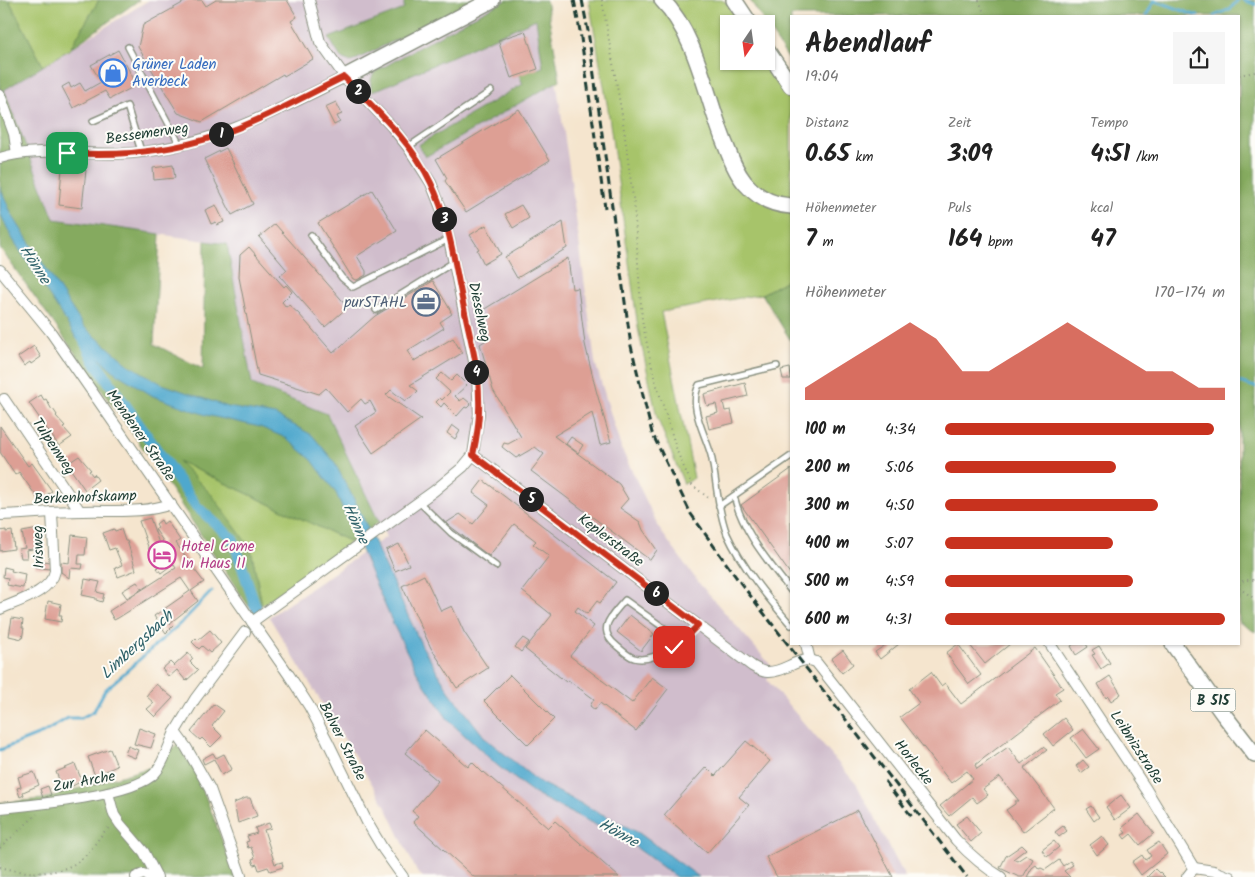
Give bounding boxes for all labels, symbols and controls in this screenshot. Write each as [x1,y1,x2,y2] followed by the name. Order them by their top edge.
[720,15,775,70] north arrow
[720,15,775,70] map controls
[805,22,930,67] text: Abendlauf
[1173,32,1225,84] button: share
[132,53,217,94] place label: Grüner Laden Averbeck
[98,58,128,88] shop icon: Grüner Laden Averbeck
[805,64,839,89] text: 19:04
[346,78,370,104] pin: 2
[354,80,363,102] text: 2
[805,112,849,134] text: Distanz
[948,112,971,134] text: Zeit
[1090,112,1128,134] text: Tempo
[104,116,190,152] street label: Bessemerweg
[208,122,234,146] pin: 1
[219,123,224,145] text: 1
[46,132,88,174] pin
[805,134,850,174] text: 0.65
[948,134,993,174] text: 3:09
[1090,134,1130,174] text: 4:51
[53,139,81,167] icon: arrive
[850,146,873,168] text: km
[1130,146,1159,168] text: /km
[805,197,876,219] text: Höhenmeter
[948,197,971,219] text: Puls
[1090,197,1113,219] text: kcal
[432,206,456,232] pin: 3
[441,208,448,230] text: 3
[805,219,817,259] text: 7
[948,219,982,259] text: 164
[1090,219,1116,259] text: 47
[817,231,834,253] text: m
[982,231,1013,253] text: bpm
[13,240,58,291] water label: Hönne
[461,280,497,344] street label: Dieselweg
[805,280,886,305] text: Höhenmeter
[1154,280,1225,305] text: 170–174 m
[411,287,441,317] office icon: purSTAHL
[343,291,407,315] place label: purSTAHL
[464,360,488,384] pin: 4
[473,361,480,383] text: 4
[99,385,181,487] street label: Mendener Straße
[25,413,81,480] street label: Tulpenweg
[805,417,846,442] text: 100 m
[885,417,916,442] text: 4:34
[805,455,850,480] text: 200 m
[885,455,914,480] text: 5:06
[33,484,137,512] street label: Berkenhofskamp
[518,486,544,512] pin: 5
[528,488,535,510] text: 5
[805,493,849,518] text: 300 m
[885,493,914,518] text: 4:50
[336,499,376,550] water label: Hönne
[572,508,649,574] street label: Keplerstraße
[26,525,52,569] street label: Irisweg
[805,531,849,556] text: 400 m
[885,531,913,556] text: 5:07
[181,535,255,576] place label: Hotel Come In Haus II
[147,540,177,570] hotel icon: Hotel Come In Haus II
[805,569,849,594] text: 500 m
[885,569,914,594] text: 4:59
[644,580,668,606] pin: 6
[653,582,660,604] text: 6
[95,604,180,686] water label: Limbergsbach
[805,607,849,632] text: 600 m
[885,607,912,632] text: 4:31
[653,626,695,668] pin
[660,633,688,661] icon: check
[1190,688,1236,712] road number: B 515
[312,698,372,785] street label: Balver Straße
[1103,706,1169,790] street label: Leibnizstraße
[888,734,939,791] street label: Horlecke
[51,765,118,799] street label: Zur Arche
[594,812,644,855] water label: Hönne

